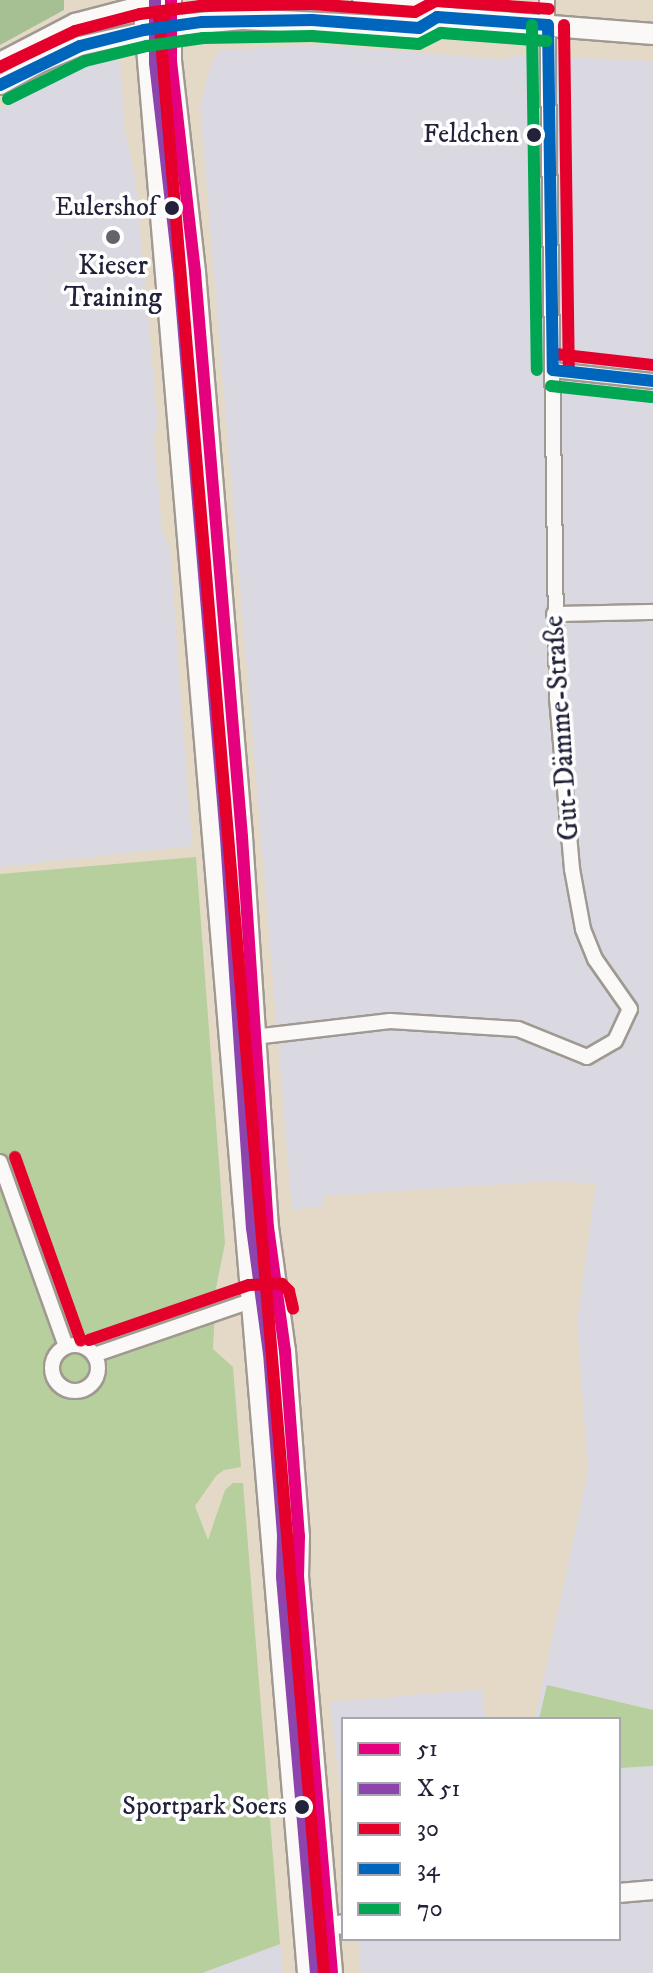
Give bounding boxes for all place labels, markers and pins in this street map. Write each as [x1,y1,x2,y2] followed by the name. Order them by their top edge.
[423,119,519,151] place label: Feldchen
[526,127,542,143] marker: Feldchen
[55,192,157,224] place label: Eulershof
[164,200,180,216] marker: Eulershof
[104,228,122,246] marker: Kieser Training
[64,249,162,315] place label: Kieser Training
[122,1791,287,1823] place label: Sportpark Soers
[294,1799,310,1815] marker: Sportpark Soers

